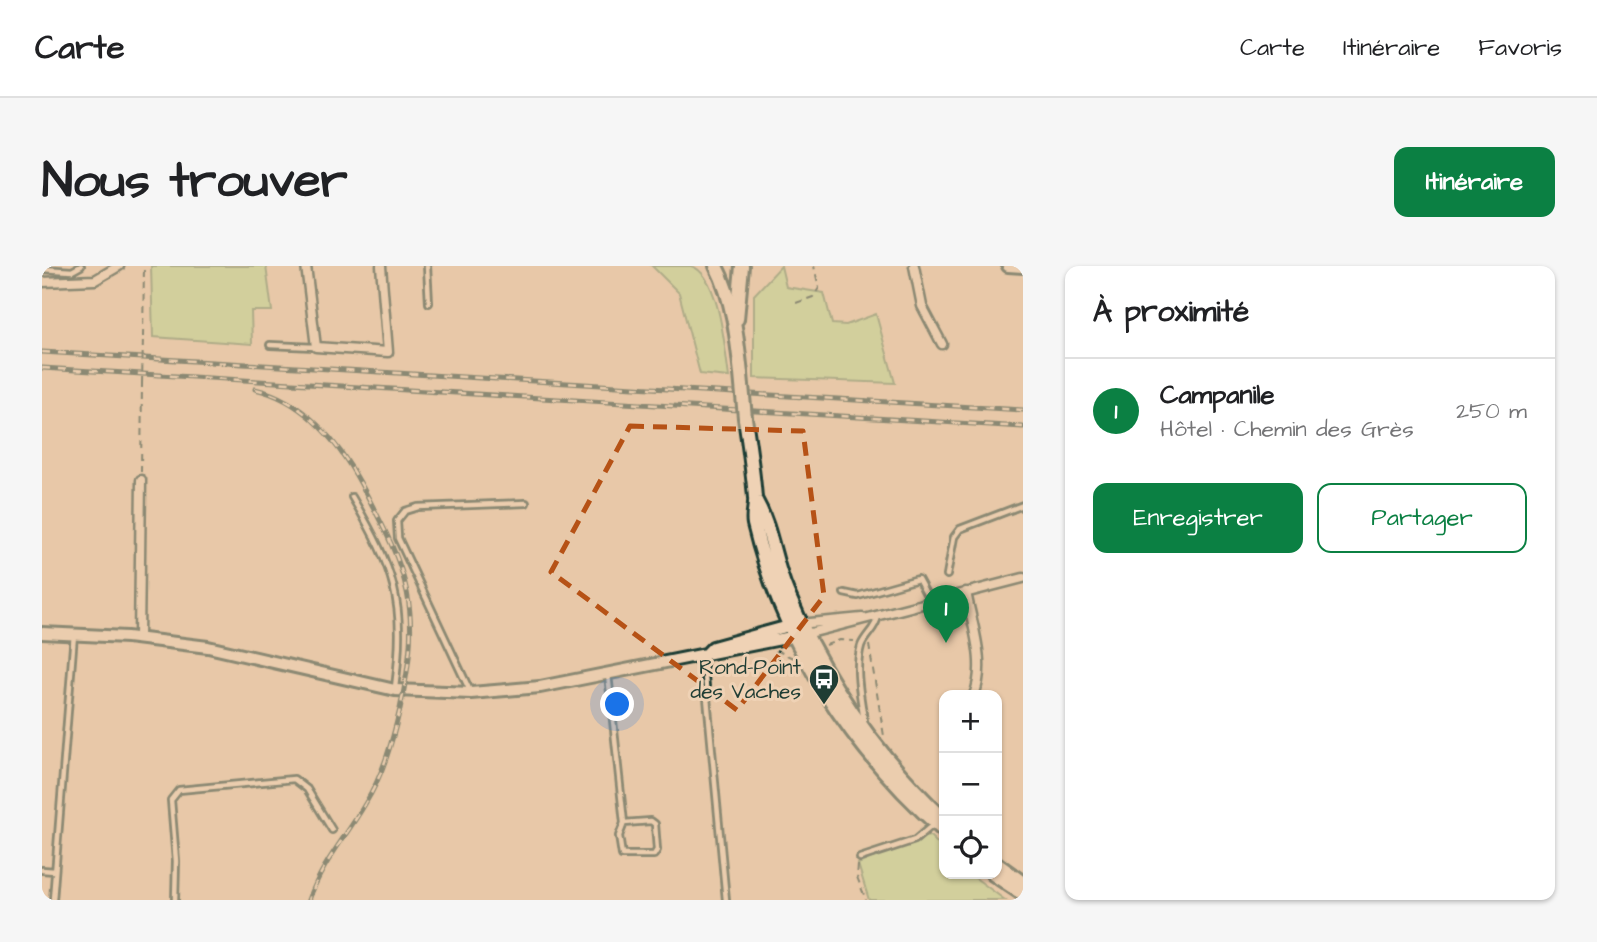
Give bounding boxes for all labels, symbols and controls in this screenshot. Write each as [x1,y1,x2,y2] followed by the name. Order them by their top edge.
[35,25,125,71] text: Carte
[1240,31,1305,65] text: Carte
[1343,31,1440,65] text: Itinéraire
[1478,31,1562,65] text: Favoris
[1394,147,1555,217] button: Itinéraire
[42,148,348,216] text: Nous trouver
[1093,291,1249,333] text: À proximité
[1160,377,1275,413] text: Campanile
[1115,395,1117,427] text: 1
[1456,395,1527,427] text: 250 m
[1160,413,1414,445] text: Hôtel · Chemin des Grès
[1093,483,1303,553] button: Enregistrer
[1317,483,1527,553] button: Partager
[923,585,969,643] pin: 1
[690,653,802,706] place label: Rond-Point des Vaches
[807,662,841,706] bus stop icon: Rond-Point des Vaches
[600,687,634,721] your location
[939,690,1002,879] map controls
[939,690,1002,753] button: +
[939,753,1002,816] button: −
[939,816,1002,879] button: locate

